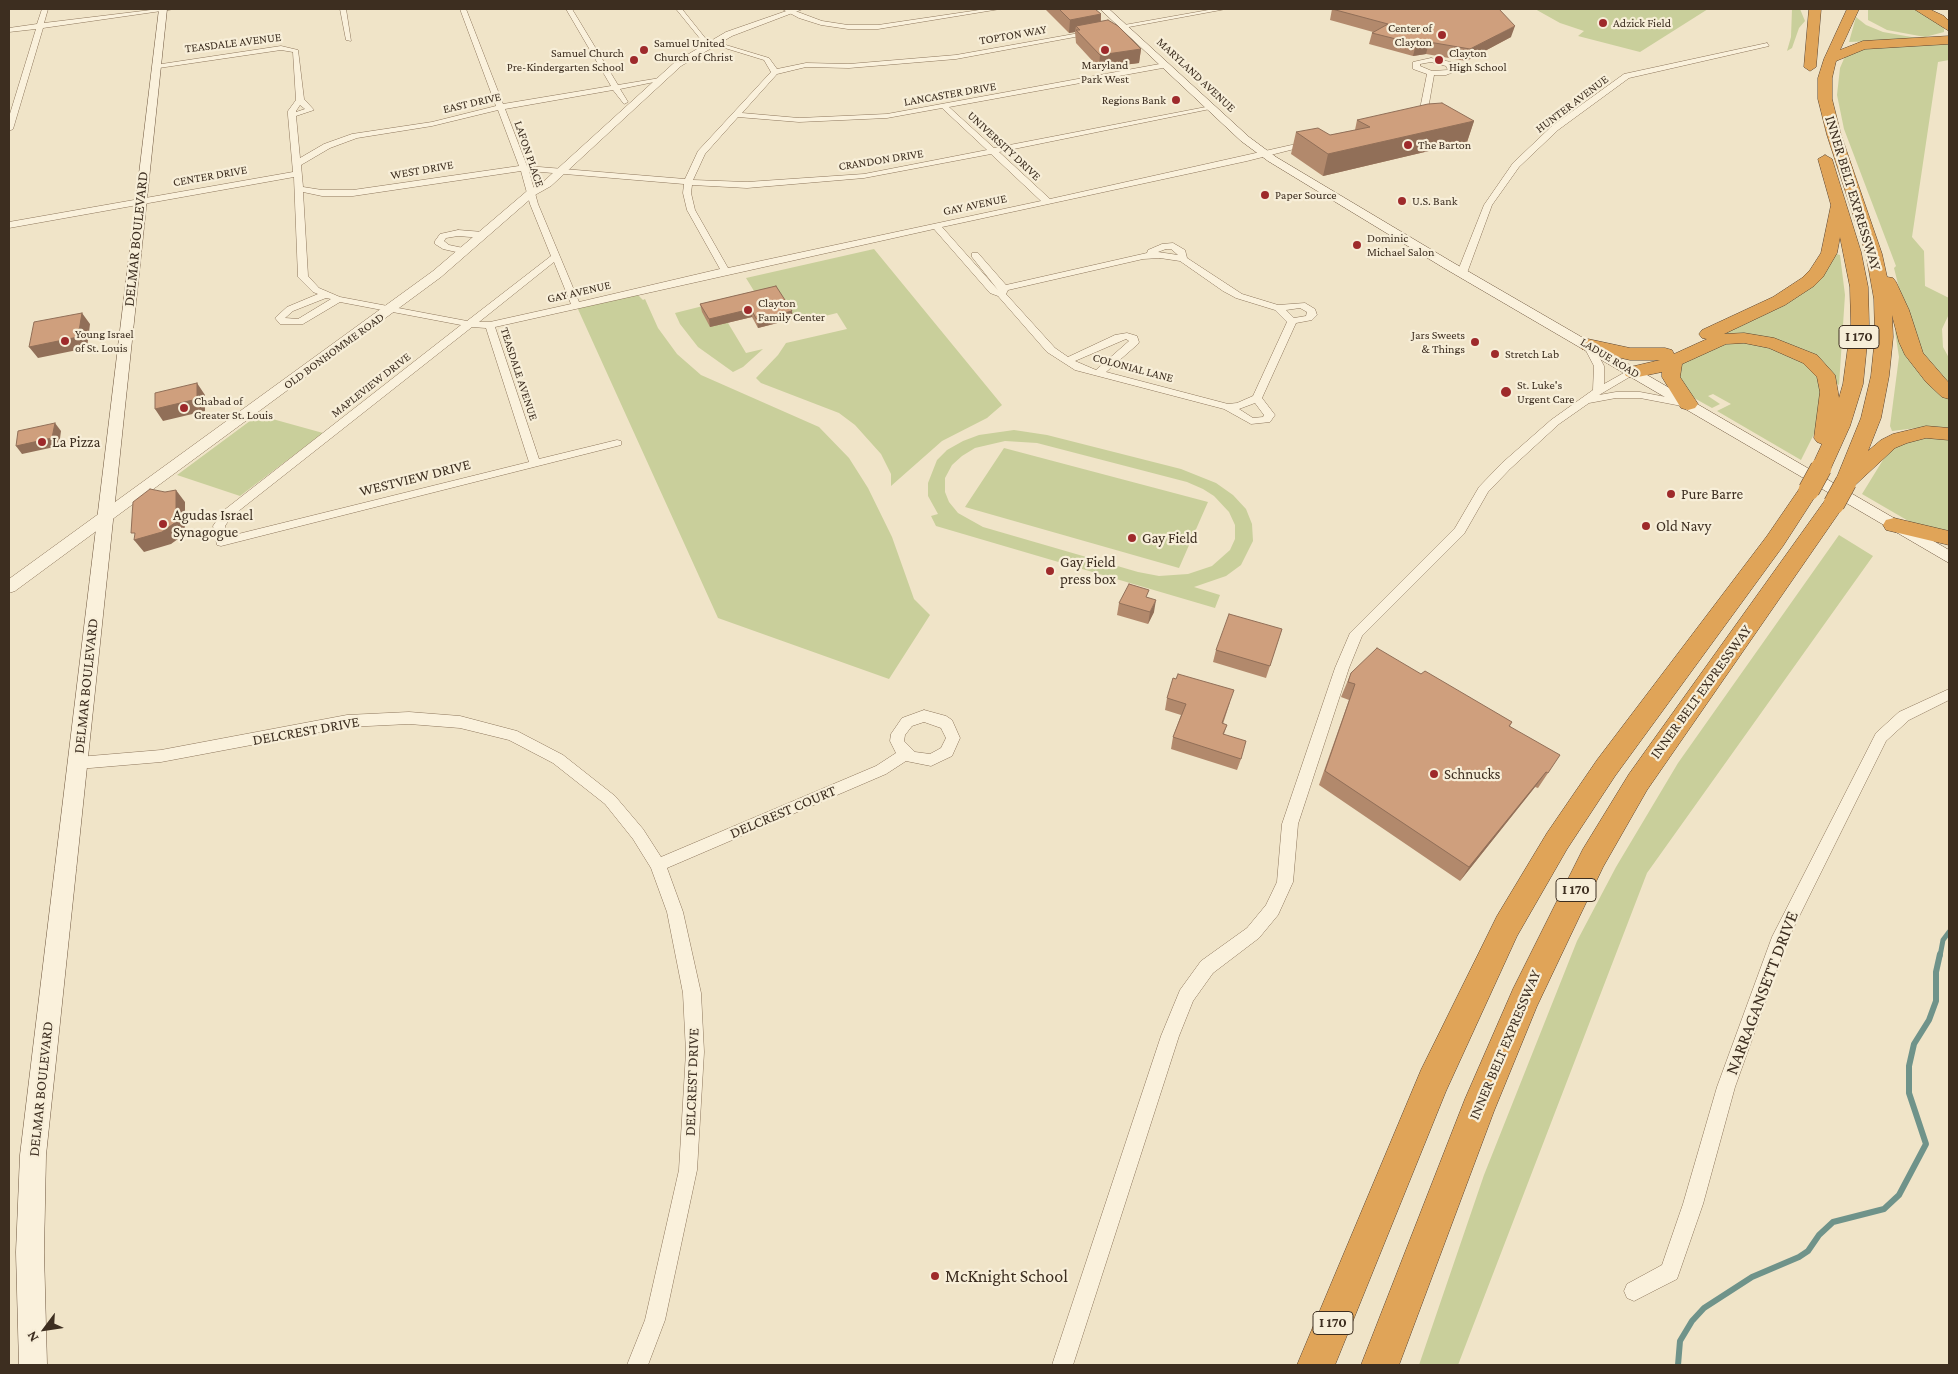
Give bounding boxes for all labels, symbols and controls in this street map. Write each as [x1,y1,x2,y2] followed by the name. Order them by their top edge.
[1613,16,1671,30] place label: Adzick Field
[1597,17,1609,29] marker: Adzick Field
[1388,21,1432,49] place label: Center of Clayton
[978,22,1048,48] street label: TOPTON WAY
[1436,29,1448,41] marker: Center of Clayton
[184,30,282,56] street label: TEASDALE AVENUE
[1154,35,1238,115] street label: MARYLAND AVENUE
[654,36,733,64] place label: Samuel United Church of Christ
[638,44,650,56] marker: Samuel United Church of Christ
[1099,44,1111,56] marker: Maryland Park West
[507,46,624,74] place label: Samuel Church Pre-Kindergarten School
[1449,46,1507,74] place label: Clayton High School
[628,54,640,66] marker: Samuel Church Pre-Kindergarten School
[1433,54,1445,66] marker: Clayton High School
[1081,58,1129,86] place label: Maryland Park West
[1533,72,1611,136] street label: HUNTER AVENUE
[903,79,997,109] street label: LANCASTER DRIVE
[442,89,502,117] street label: EAST DRIVE
[1102,93,1166,107] place label: Regions Bank
[1170,94,1182,106] marker: Regions Bank
[964,108,1044,184] street label: UNIVERSITY DRIVE
[1821,113,1885,273] street label: INNER BELT EXPRESSWAY
[511,119,547,189] street label: LAFON PLACE
[1418,138,1471,152] place label: The Barton
[1402,139,1414,151] marker: The Barton
[837,146,925,174] street label: CRANDON DRIVE
[389,157,455,183] street label: WEST DRIVE
[172,162,248,190] street label: CENTER DRIVE
[120,170,152,308] street label: DELMAR BOULEVARD
[1275,188,1337,202] place label: Paper Source
[1259,189,1271,201] marker: Paper Source
[942,191,1008,219] street label: GAY AVENUE
[1412,194,1457,208] place label: U.S. Bank
[1396,195,1408,207] marker: U.S. Bank
[1367,231,1434,259] place label: Dominic Michael Salon
[1351,239,1363,251] marker: Dominic Michael Salon
[546,278,612,306] street label: GAY AVENUE
[758,296,825,324] place label: Clayton Family Center
[742,304,754,316] marker: Clayton Family Center
[281,310,387,392] street label: OLD BONHOMME ROAD
[497,326,541,422] street label: TEASDALE AVENUE
[1839,326,1879,348] road number: I 170
[75,327,134,355] place label: Young Israel of St. Louis
[1411,328,1465,356] place label: Jars Sweets & Things
[59,335,71,347] marker: Young Israel of St. Louis
[1578,335,1642,381] street label: LADUE ROAD
[1469,336,1481,348] marker: Jars Sweets & Things
[1505,347,1559,361] place label: Stretch Lab
[1489,348,1501,360] marker: Stretch Lab
[328,350,414,420] street label: MAPLEVIEW DRIVE
[1091,350,1175,386] street label: COLONIAL LANE
[1517,378,1574,406] place label: St. Luke's Urgent Care
[1499,385,1513,399] marker: St. Luke's Urgent Care
[194,394,273,422] place label: Chabad of Greater St. Louis
[178,402,190,414] marker: Chabad of Greater St. Louis
[52,433,100,451] place label: La Pizza
[36,436,48,448] marker: La Pizza
[357,455,473,501] street label: WESTVIEW DRIVE
[1681,485,1743,503] place label: Pure Barre
[1665,488,1677,500] marker: Pure Barre
[173,506,253,541] place label: Agudas Israel Synagogue
[1656,517,1711,535] place label: Old Navy
[157,518,169,530] marker: Agudas Israel Synagogue
[1640,520,1652,532] marker: Old Navy
[1142,529,1198,547] place label: Gay Field
[1126,532,1138,544] marker: Gay Field
[1060,553,1116,588] place label: Gay Field press box
[1044,565,1056,577] marker: Gay Field press box
[70,617,102,755] street label: DELMAR BOULEVARD
[1646,622,1756,762] street label: INNER BELT EXPRESSWAY
[251,713,361,749] street label: DELCREST DRIVE
[1444,765,1500,783] place label: Schnucks
[1428,768,1440,780] marker: Schnucks
[727,782,839,842] street label: DELCREST COURT
[1556,878,1596,902] road number: I 170
[1721,908,1803,1078] street label: NARRAGANSETT DRIVE
[1465,967,1545,1123] street label: INNER BELT EXPRESSWAY
[25,1020,57,1158] street label: DELMAR BOULEVARD
[681,1028,703,1136] street label: DELCREST DRIVE
[945,1265,1068,1287] place label: McKnight School
[929,1270,941,1282] marker: McKnight School
[20,1304,70,1354] north arrow
[1313,1312,1353,1335] road number: I 170
[23,1329,41,1345] text: N

